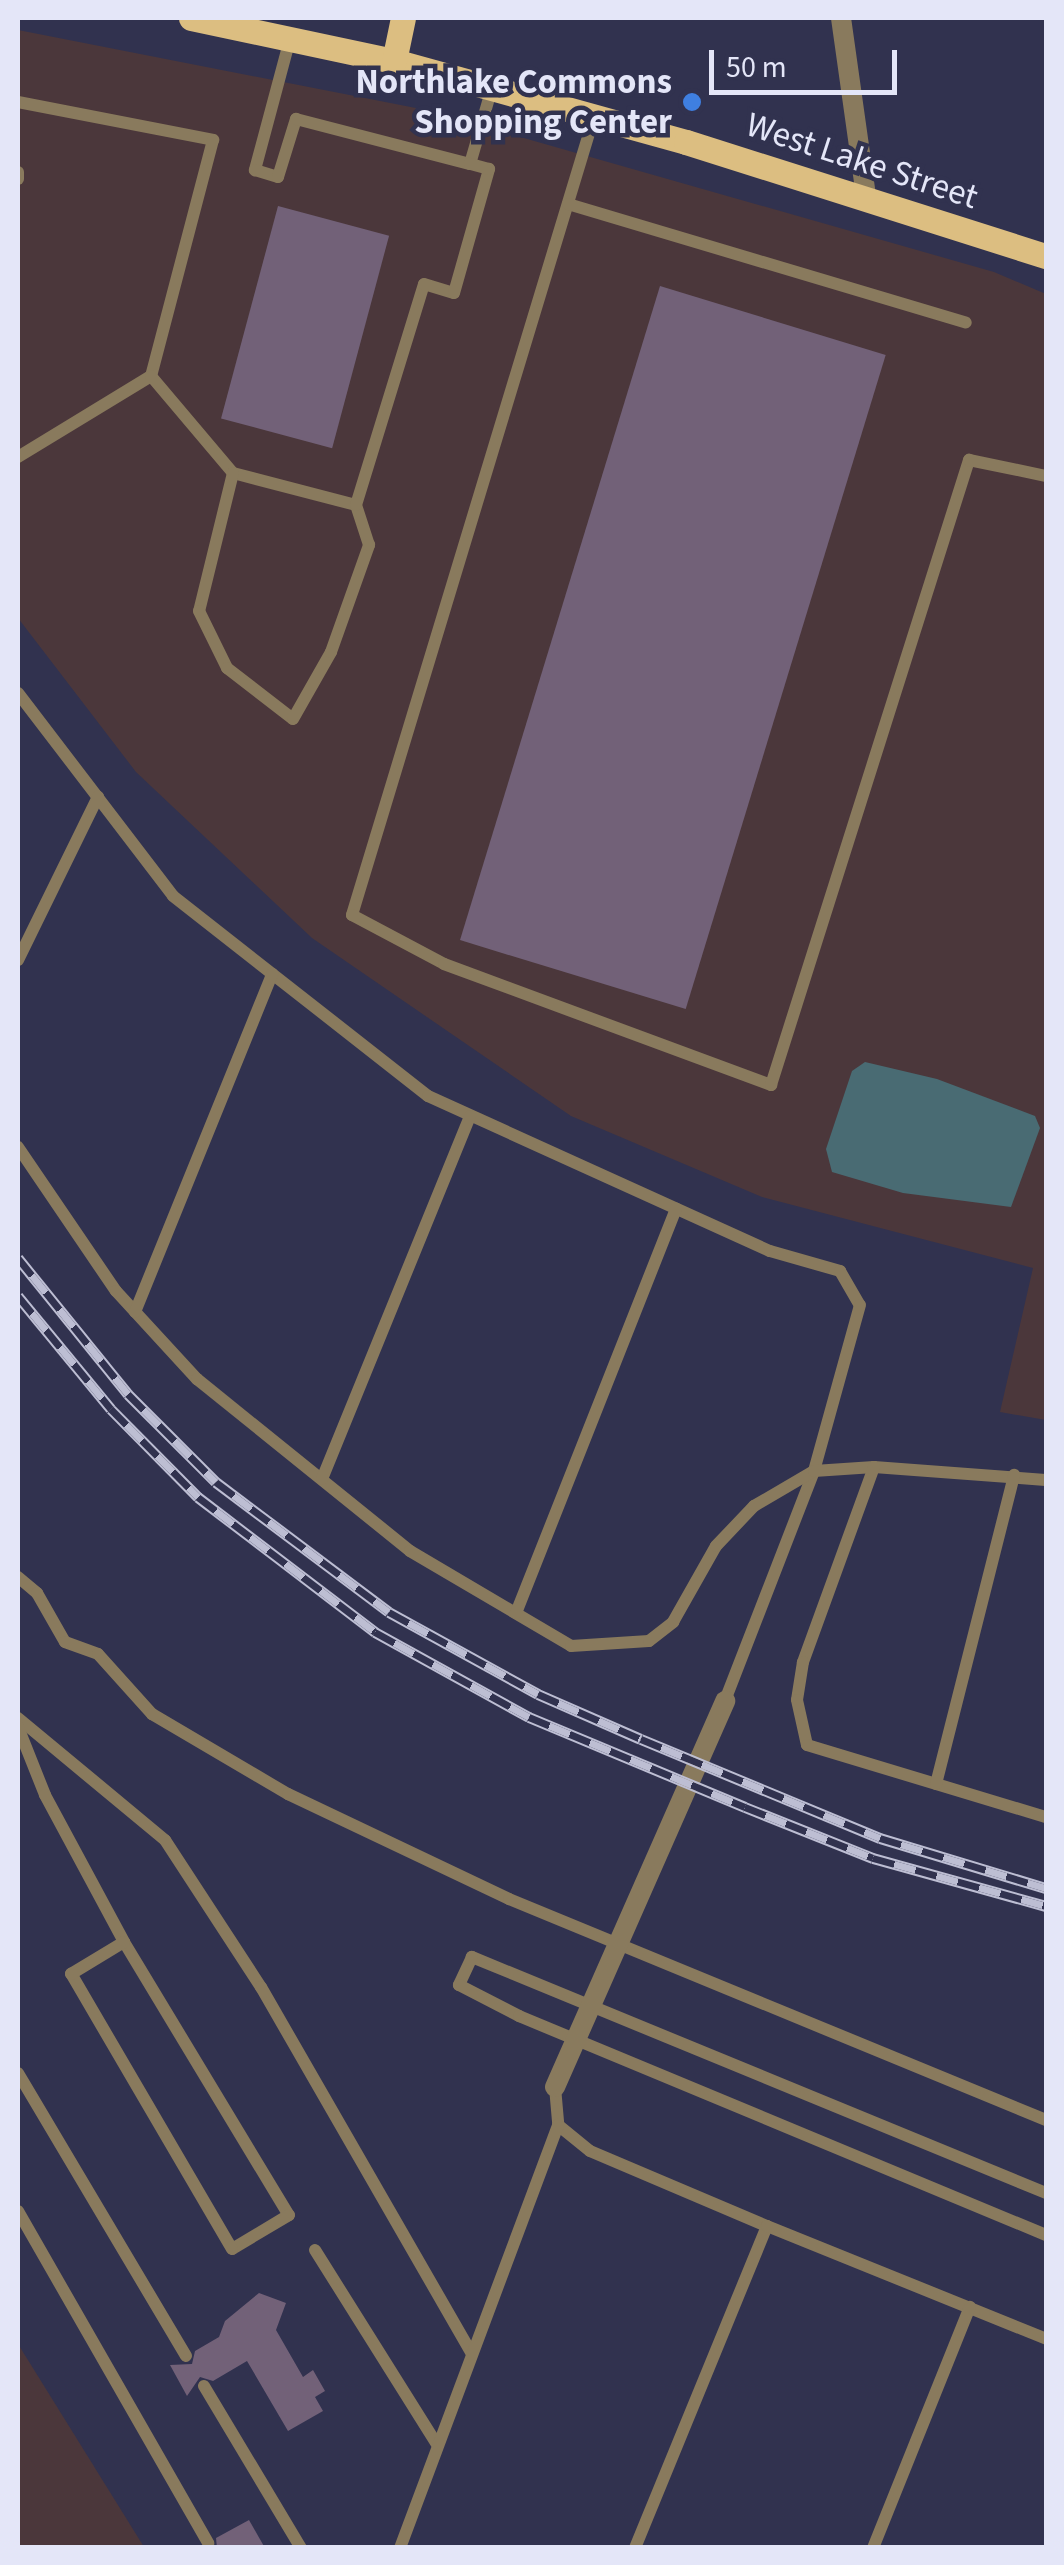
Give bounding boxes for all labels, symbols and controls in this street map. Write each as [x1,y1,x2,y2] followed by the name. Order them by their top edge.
[714,30,902,92] scale bar
[726,46,787,89] text: 50 m
[355,61,672,143] place label: Northlake Commons Shopping Center
[681,91,703,113] marker: Northlake Commons Shopping Center
[741,104,983,218] street label: West Lake Street

